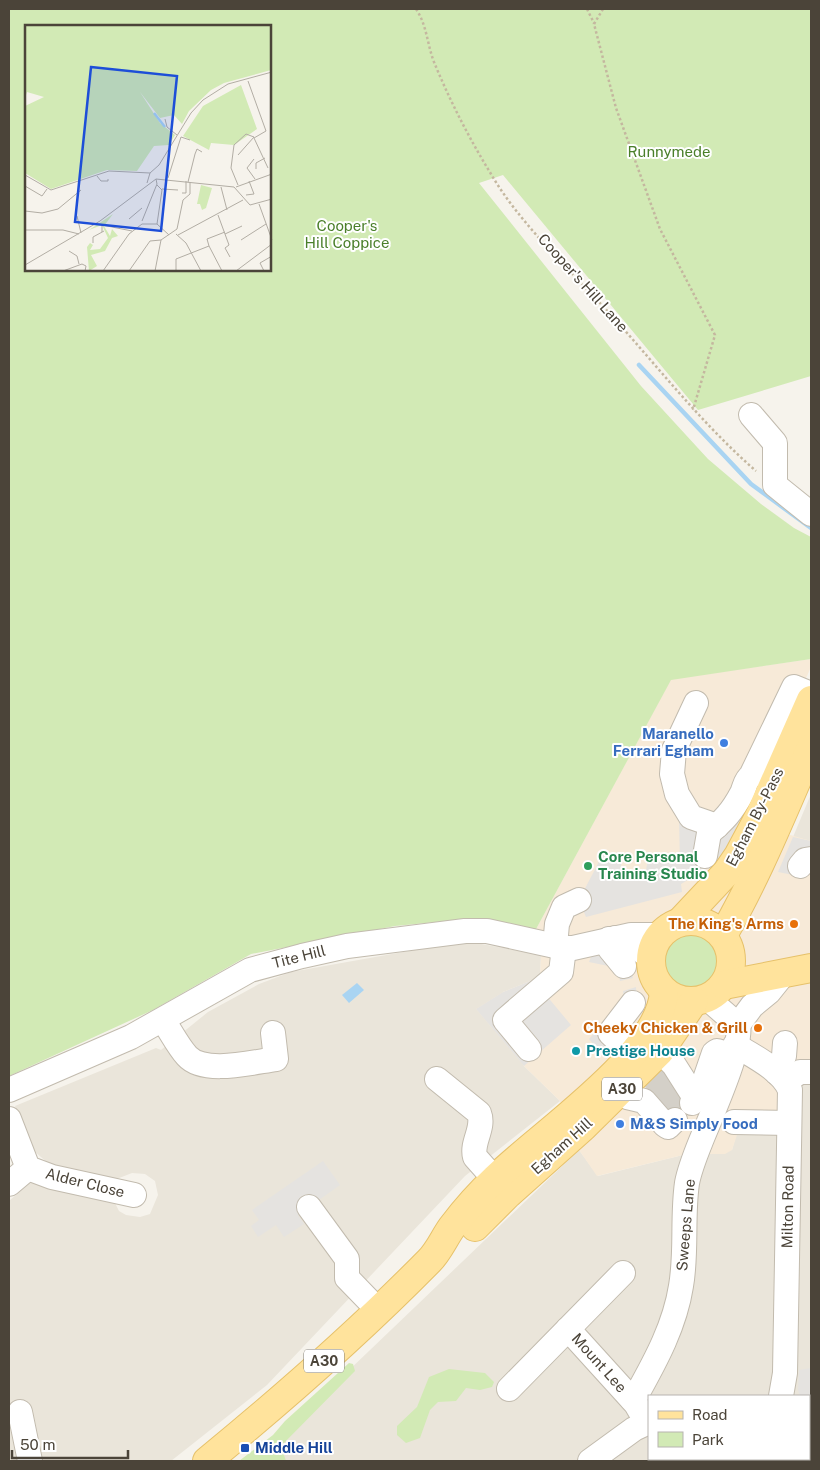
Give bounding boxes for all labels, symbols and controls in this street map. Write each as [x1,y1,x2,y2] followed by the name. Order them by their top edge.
[25,25,271,271] inset map
[628,143,710,160] park label: Runnymede
[305,217,389,251] park label: Cooper's Hill Coppice
[535,230,632,335] street label: Cooper's Hill Lane
[613,725,714,759] place label: Maranello Ferrari Egham
[718,737,730,749] marker: Maranello Ferrari Egham
[722,765,787,869] street label: Egham By-Pass
[598,848,708,882] place label: Core Personal Training Studio
[582,860,594,872] marker: Core Personal Training Studio
[668,915,784,932] place label: The King's Arms
[788,918,800,930] marker: The King's Arms
[270,942,327,971] street label: Tite Hill
[583,1019,748,1036] place label: Cheeky Chicken & Grill
[752,1022,764,1034] marker: Cheeky Chicken & Grill
[586,1042,695,1059] place label: Prestige House
[570,1045,582,1057] marker: Prestige House
[602,1078,642,1100] road number: A30
[528,1114,596,1177] street label: Egham Hill
[630,1115,758,1132] place label: M&S Simply Food
[614,1118,626,1130] marker: M&S Simply Food
[44,1164,126,1201] street label: Alder Close
[778,1165,797,1249] street label: Milton Road
[673,1178,698,1272] street label: Sweeps Lane
[568,1330,630,1396] street label: Mount Lee
[304,1350,344,1372] road number: A30
[648,1395,810,1460] legend
[692,1406,728,1423] text: Road
[12,1428,129,1460] scale bar
[692,1431,724,1448] text: Park
[20,1436,55,1453] text: 50 m
[255,1439,333,1456] place label: Middle Hill
[239,1442,251,1454] marker: Middle Hill

